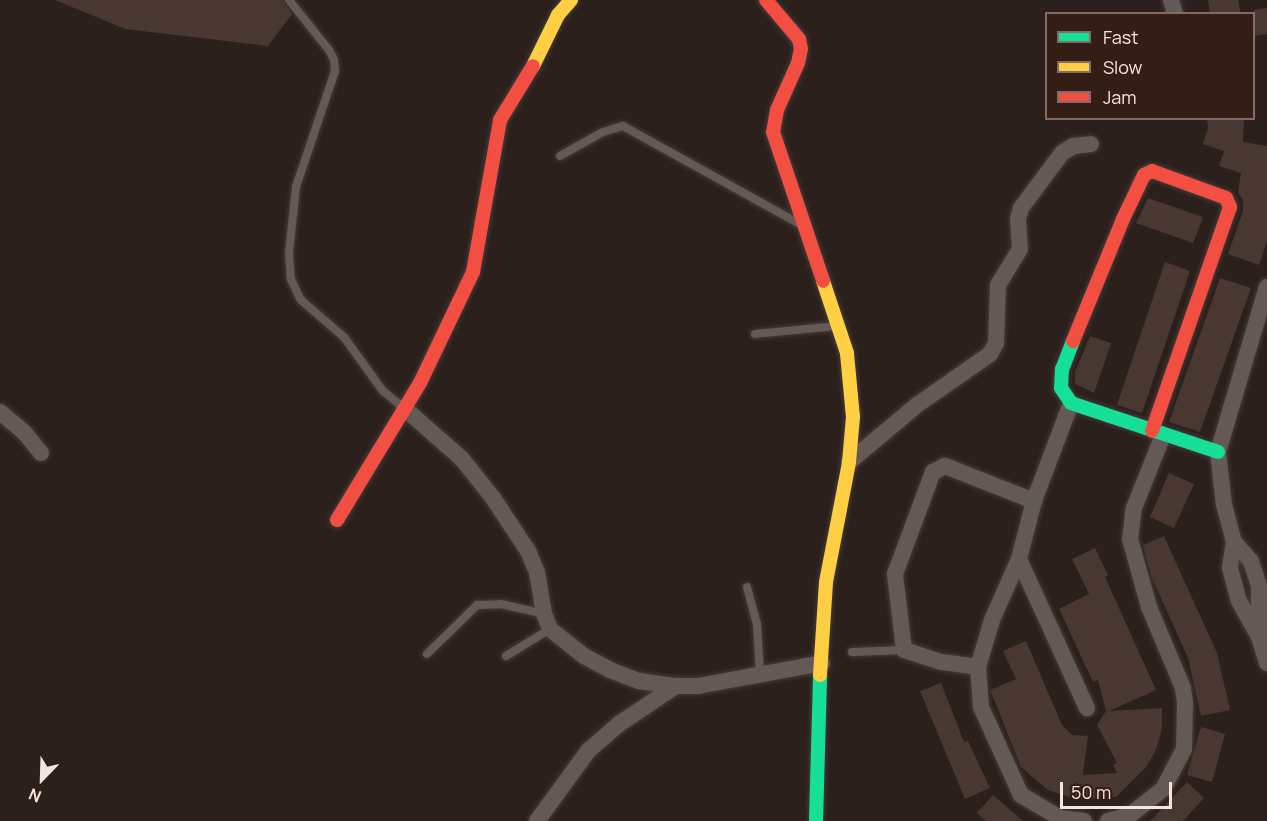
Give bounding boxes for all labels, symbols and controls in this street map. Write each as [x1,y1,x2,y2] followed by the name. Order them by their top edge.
[1045,12,1255,120] legend
[1103,25,1138,49] text: Fast
[1103,55,1142,79] text: Slow
[1103,85,1137,109] text: Jam
[12,749,72,809] north arrow
[1063,770,1176,808] scale bar
[1071,780,1111,804] text: 50 m
[25,783,45,808] text: N

